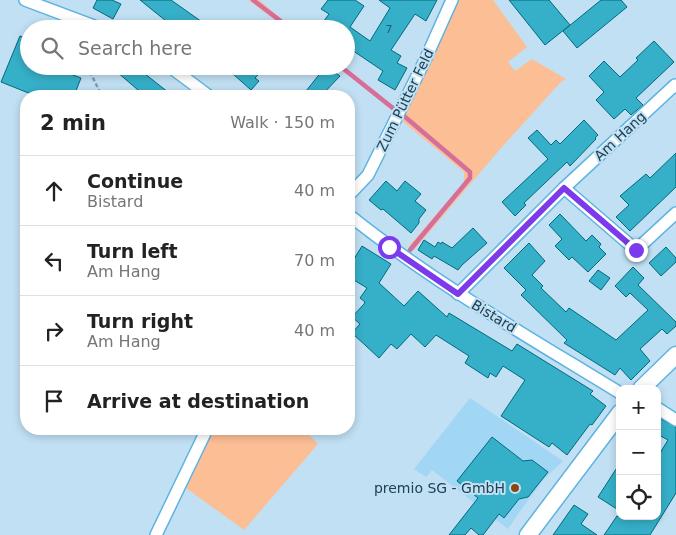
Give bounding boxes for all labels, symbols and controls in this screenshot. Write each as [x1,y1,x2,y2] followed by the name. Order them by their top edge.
[20,20,355,75] search box
[386,23,393,36] house number: 7
[38,34,66,62] icon: search
[78,37,192,59] text: Search here
[373,46,437,154] street label: Zum Pütter Feld
[591,108,649,164] street label: Am Hang
[40,111,106,135] text: 2 min
[230,113,335,132] text: Walk · 150 m
[87,170,183,192] text: Continue
[40,177,68,205] icon: ahead
[294,181,335,200] text: 40 m
[87,192,143,211] text: Bistard
[378,236,401,259] route start
[625,239,648,262] route end
[87,240,178,262] text: Turn left
[40,247,68,275] icon: left
[294,251,335,270] text: 70 m
[87,262,161,281] text: Am Hang
[469,296,519,336] street label: Bistard
[87,310,193,332] text: Turn right
[40,317,68,345] icon: right
[294,321,335,340] text: 40 m
[87,332,161,351] text: Am Hang
[616,385,661,520] map controls
[616,385,661,430] button: +
[40,387,68,415] icon: arrive
[87,390,309,412] text: Arrive at destination
[616,430,661,475] button: −
[616,475,661,520] button: locate
[374,480,505,496] place label: premio SG - GmbH
[509,482,521,494] marker: premio SG - GmbH

